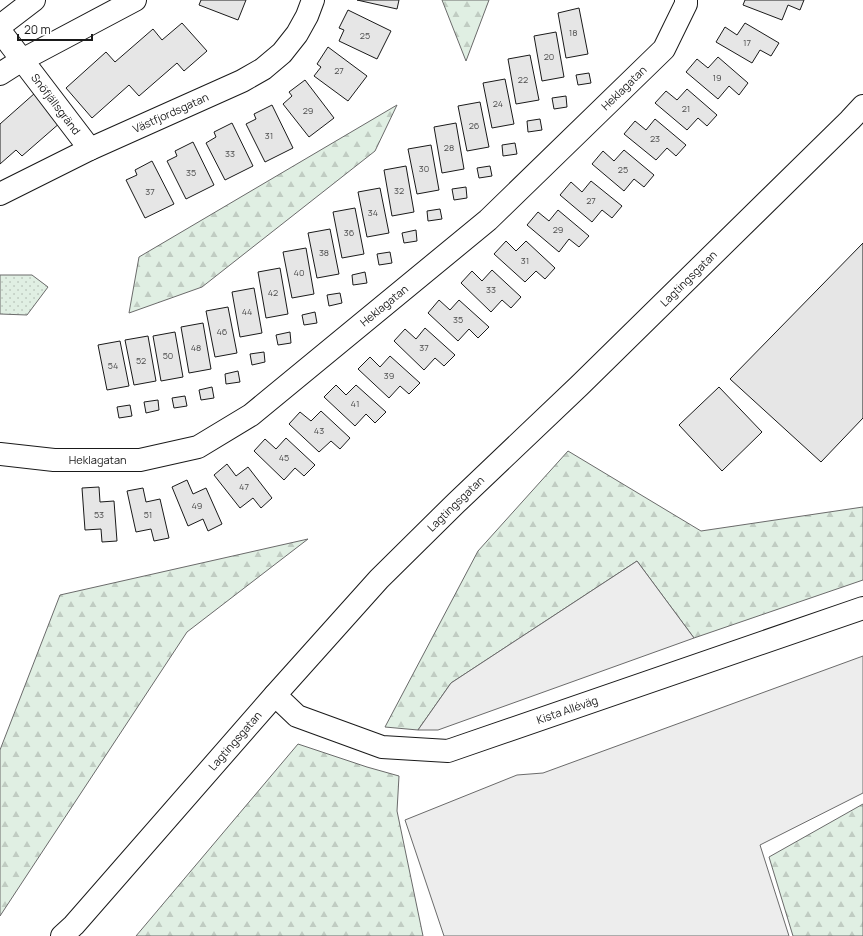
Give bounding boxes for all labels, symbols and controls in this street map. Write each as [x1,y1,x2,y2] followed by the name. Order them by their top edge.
[18,16,92,42] scale bar
[24,21,51,38] text: 20 m
[569,26,577,39] house number: 18
[360,29,370,42] house number: 25
[743,36,751,49] house number: 17
[544,50,554,63] house number: 20
[598,62,649,113] street label: Heklagatan
[334,64,344,77] house number: 27
[28,70,84,137] street label: Snöfjällsgränd
[712,71,722,84] house number: 19
[518,73,528,86] house number: 22
[130,89,211,136] street label: Västfjordsgatan
[493,97,503,110] house number: 24
[682,102,690,115] house number: 21
[303,104,313,117] house number: 29
[469,119,480,132] house number: 26
[265,129,273,142] house number: 31
[650,132,660,145] house number: 23
[444,141,454,154] house number: 28
[225,147,235,160] house number: 33
[419,162,429,175] house number: 30
[618,163,628,176] house number: 25
[186,166,196,179] house number: 35
[394,184,404,197] house number: 32
[145,185,155,198] house number: 37
[586,194,596,207] house number: 27
[368,206,378,219] house number: 34
[553,223,563,236] house number: 29
[344,226,355,239] house number: 36
[319,246,329,259] house number: 38
[657,247,720,309] street label: Lagtingsgatan
[521,254,529,267] house number: 31
[294,266,304,279] house number: 40
[357,281,411,329] street label: Heklagatan
[486,283,496,296] house number: 33
[268,286,278,299] house number: 42
[242,305,252,318] house number: 44
[453,313,463,326] house number: 35
[217,325,228,338] house number: 46
[191,341,201,354] house number: 48
[419,341,429,354] house number: 37
[163,349,173,362] house number: 50
[136,354,146,367] house number: 52
[108,359,118,372] house number: 54
[384,369,394,382] house number: 39
[351,397,359,410] house number: 41
[314,424,324,437] house number: 43
[279,451,289,464] house number: 45
[69,452,127,467] street label: Heklagatan
[424,472,487,534] street label: Lagtingsgatan
[239,480,249,493] house number: 47
[192,499,202,512] house number: 49
[94,508,104,521] house number: 53
[144,508,152,521] house number: 51
[534,692,600,727] street label: Kista Alléväg
[205,708,265,773] street label: Lagtingsgatan

